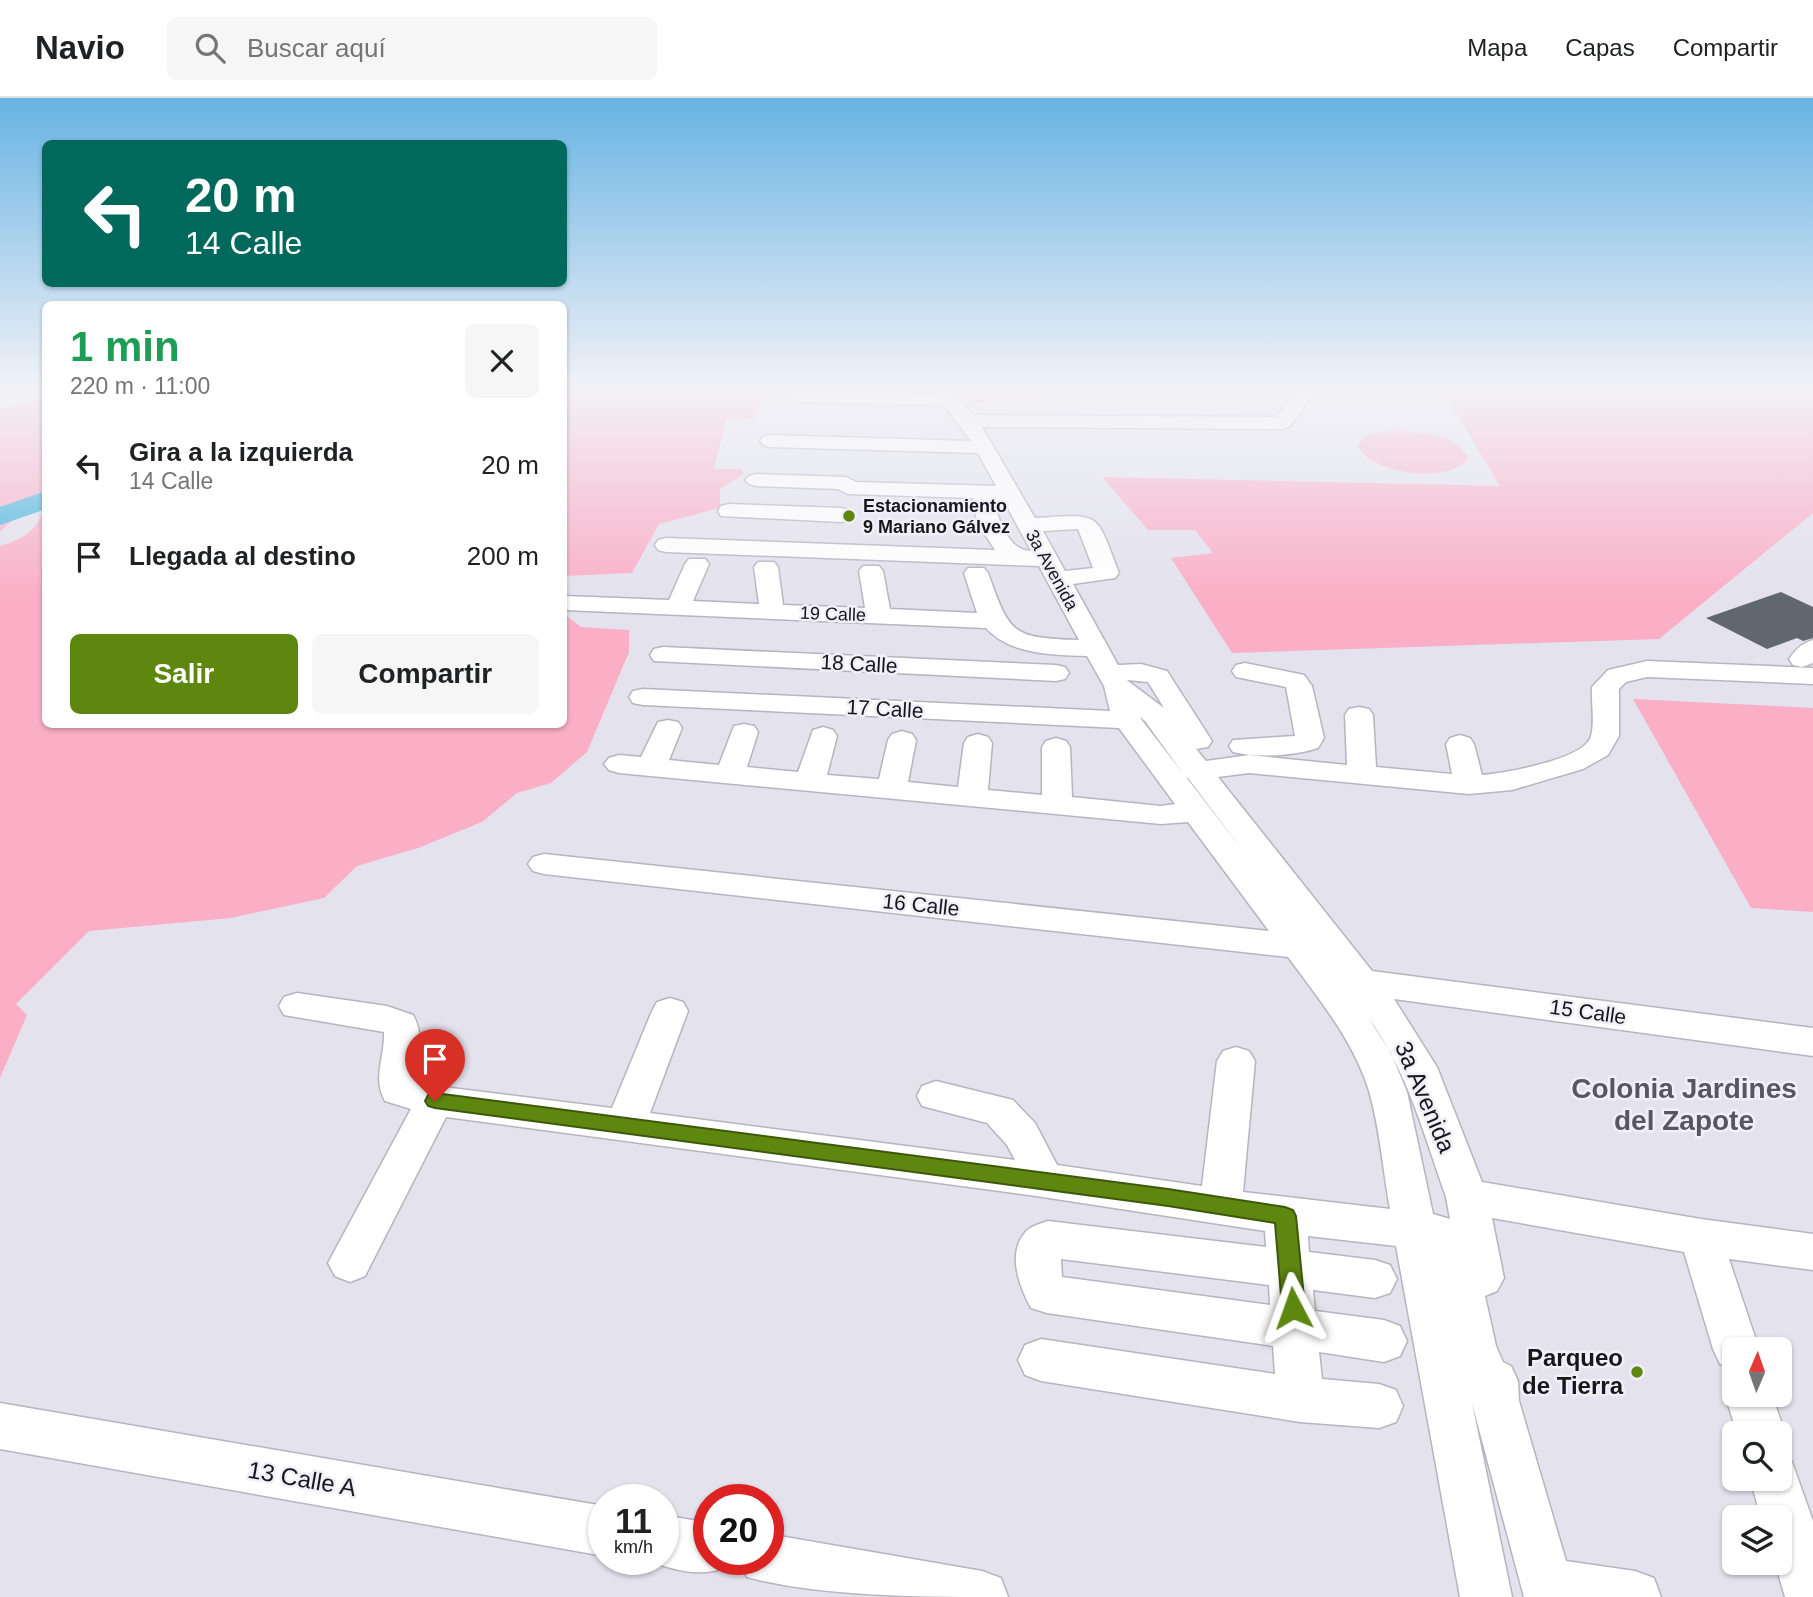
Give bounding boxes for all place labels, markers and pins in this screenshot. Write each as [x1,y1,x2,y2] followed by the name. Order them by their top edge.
[863,496,1010,537] place label: Estacionamiento 9 Mariano Gálvez
[841,508,857,524] marker: Estacionamiento 9 Mariano Gálvez
[405,1029,465,1101] pin
[1522,1344,1624,1399] place label: Parqueo de Tierra
[1629,1364,1645,1380] marker: Parqueo de Tierra

